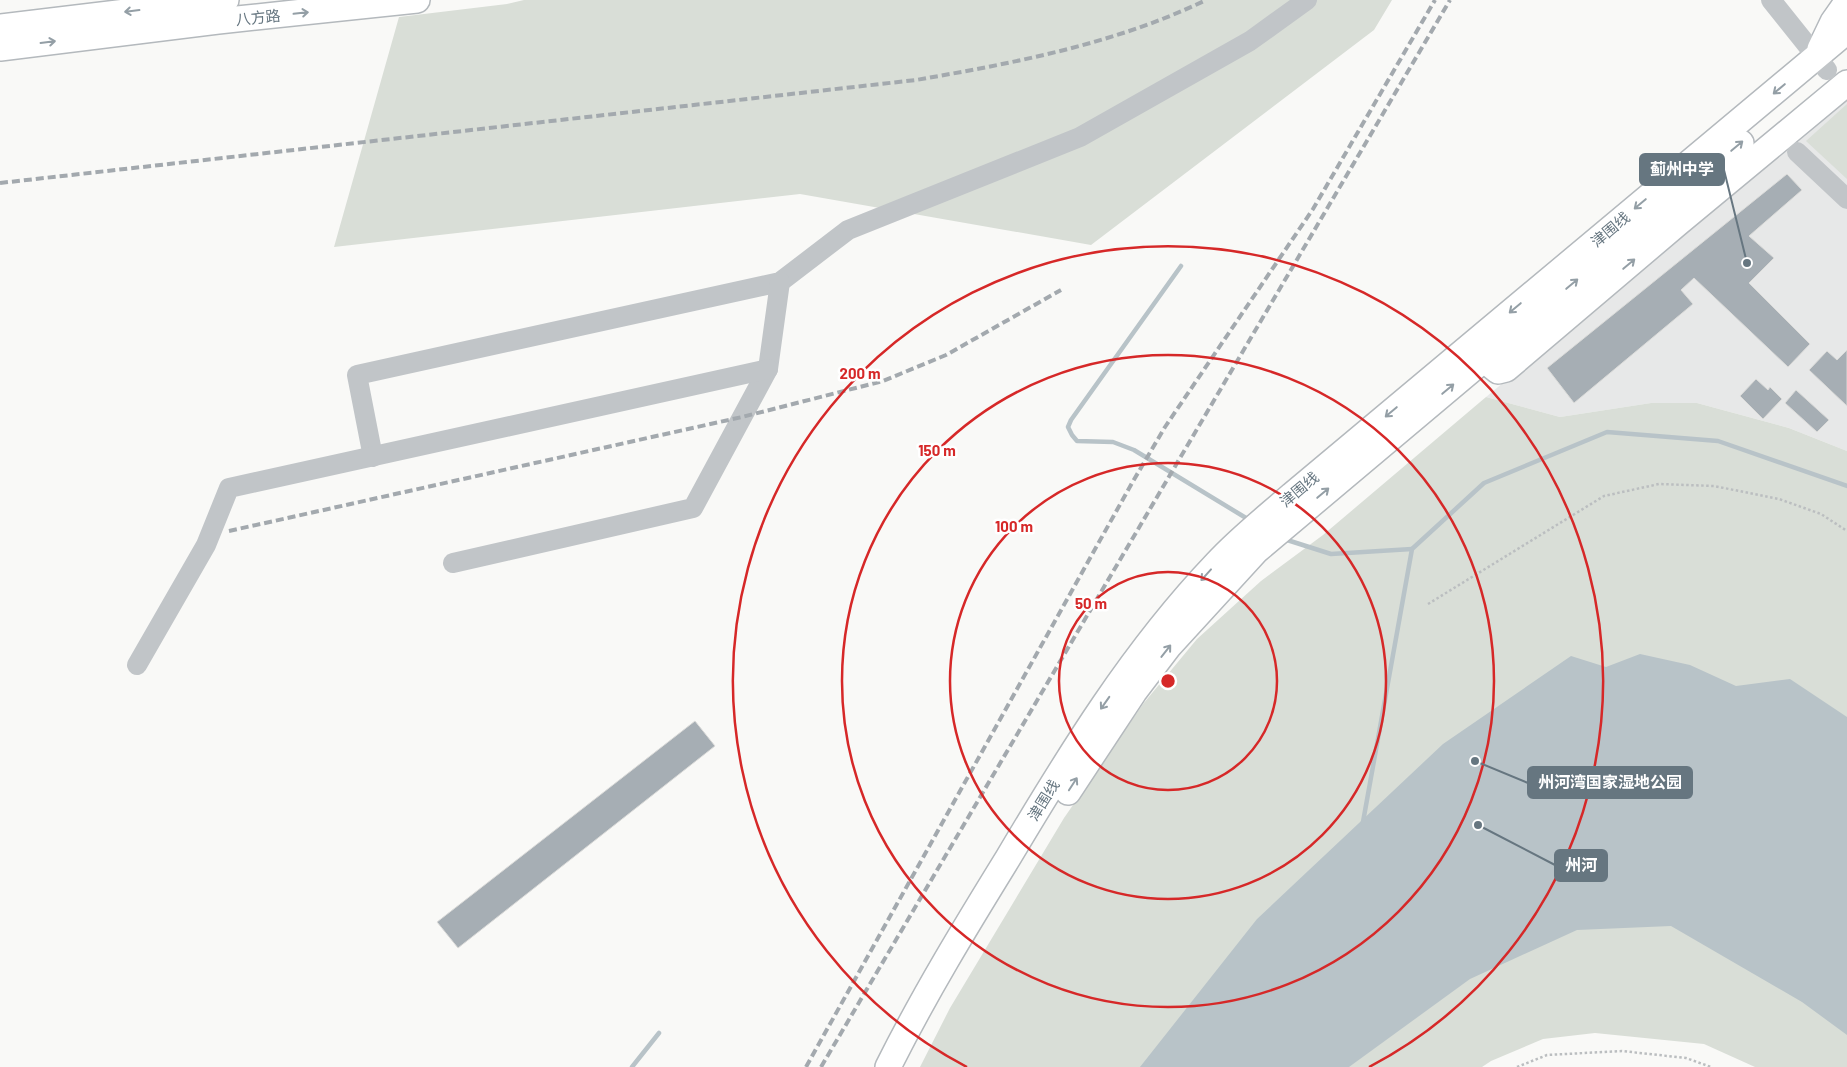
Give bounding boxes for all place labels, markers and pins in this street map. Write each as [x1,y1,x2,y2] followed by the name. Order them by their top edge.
[1640,154,1724,185] callout: 蓟州中学
[1159,672,1177,690] centre of rings
[1528,767,1692,798] callout: 州河湾国家湿地公园
[1555,850,1607,881] callout: 州河

